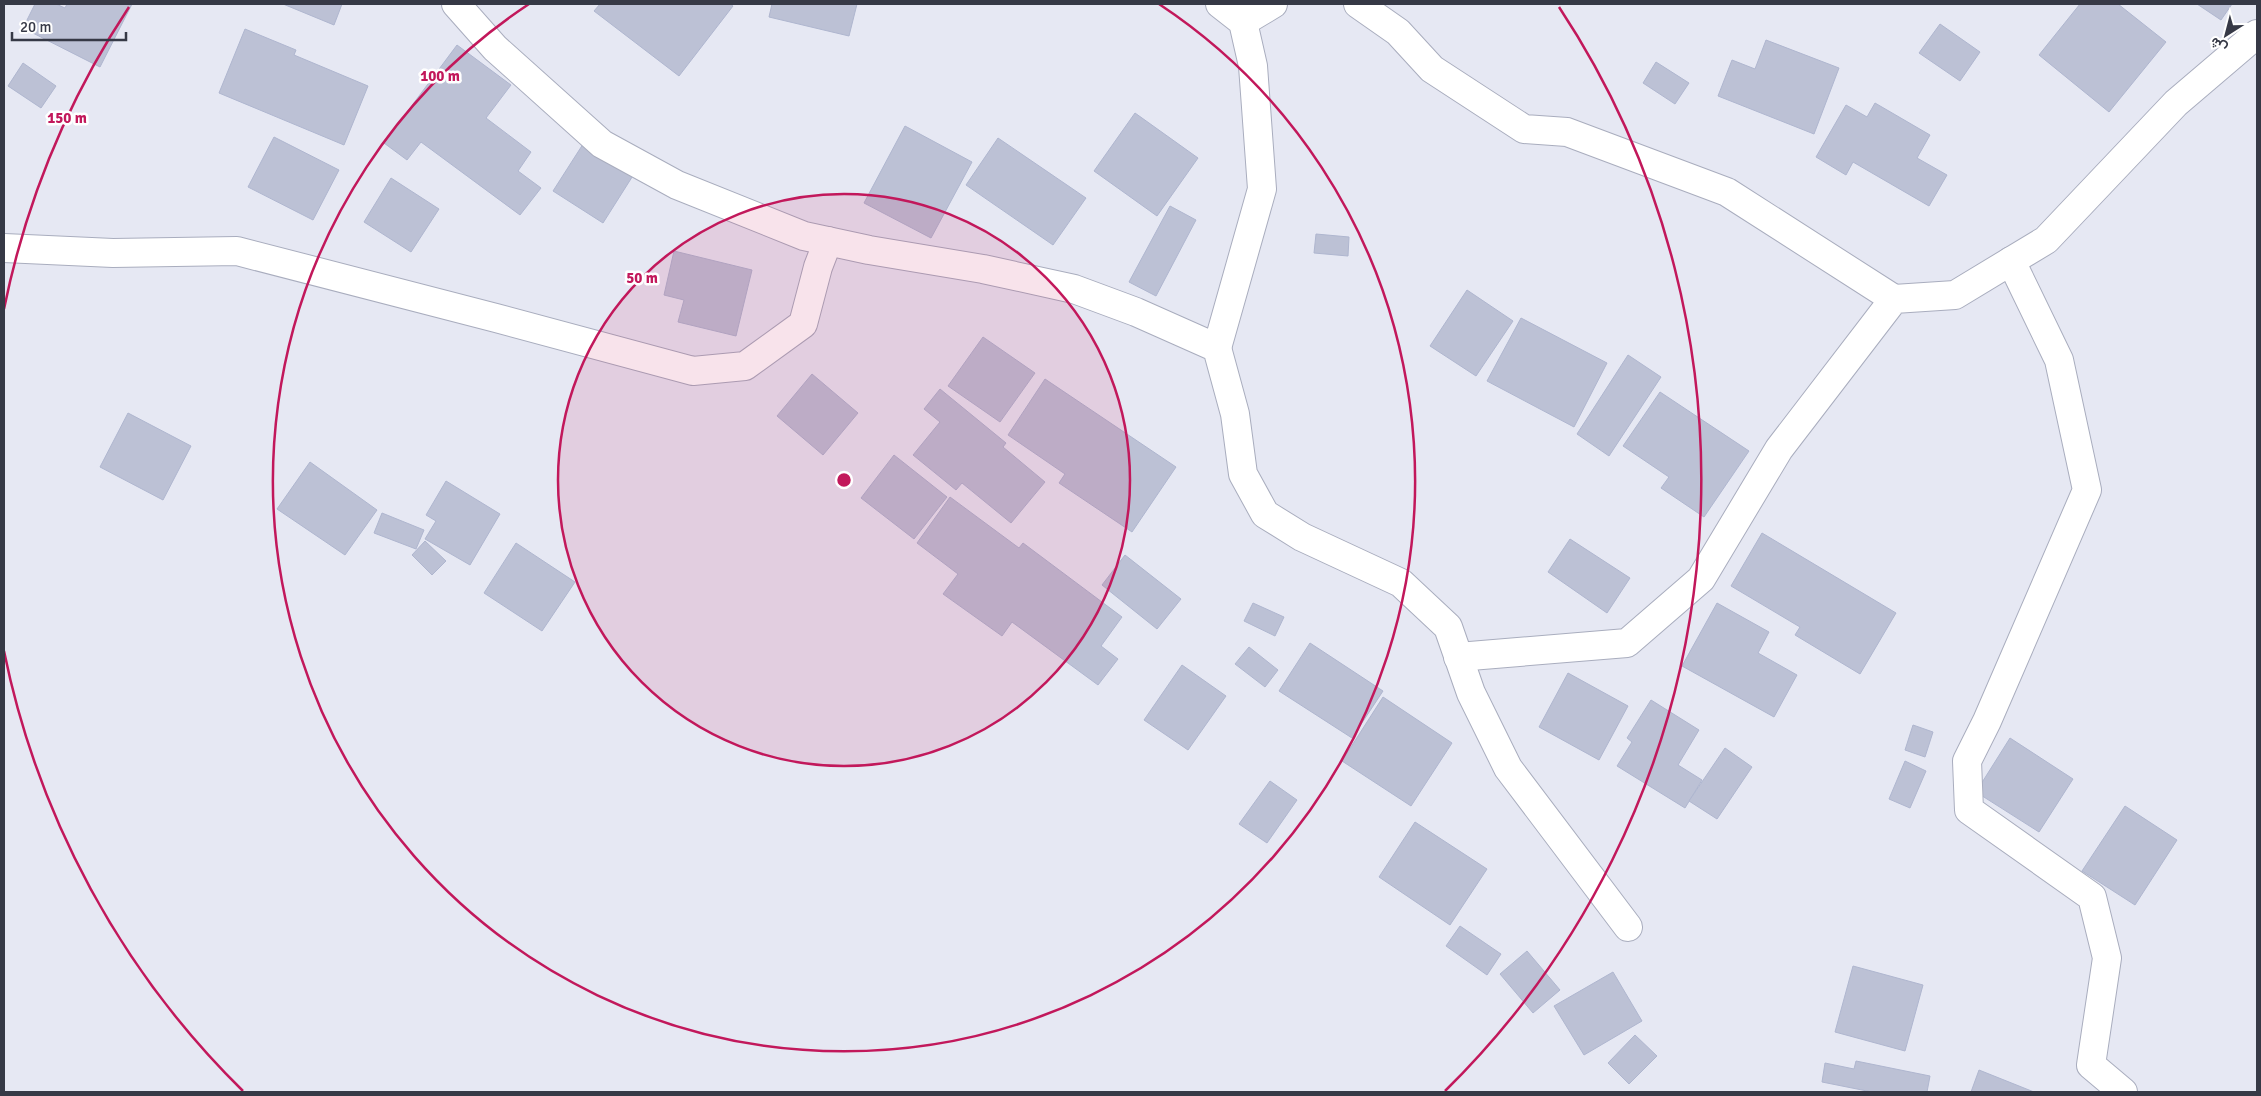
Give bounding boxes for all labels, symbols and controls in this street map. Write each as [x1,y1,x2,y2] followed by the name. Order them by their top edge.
[12,10,126,42] scale bar
[2201,10,2251,60] north arrow
[20,18,51,36] text: 20 m
[2207,33,2230,57] text: ش
[420,67,460,85] text: 100 m
[47,109,87,127] text: 150 m
[626,269,658,287] text: 50 m
[835,471,853,489] centre of rings

